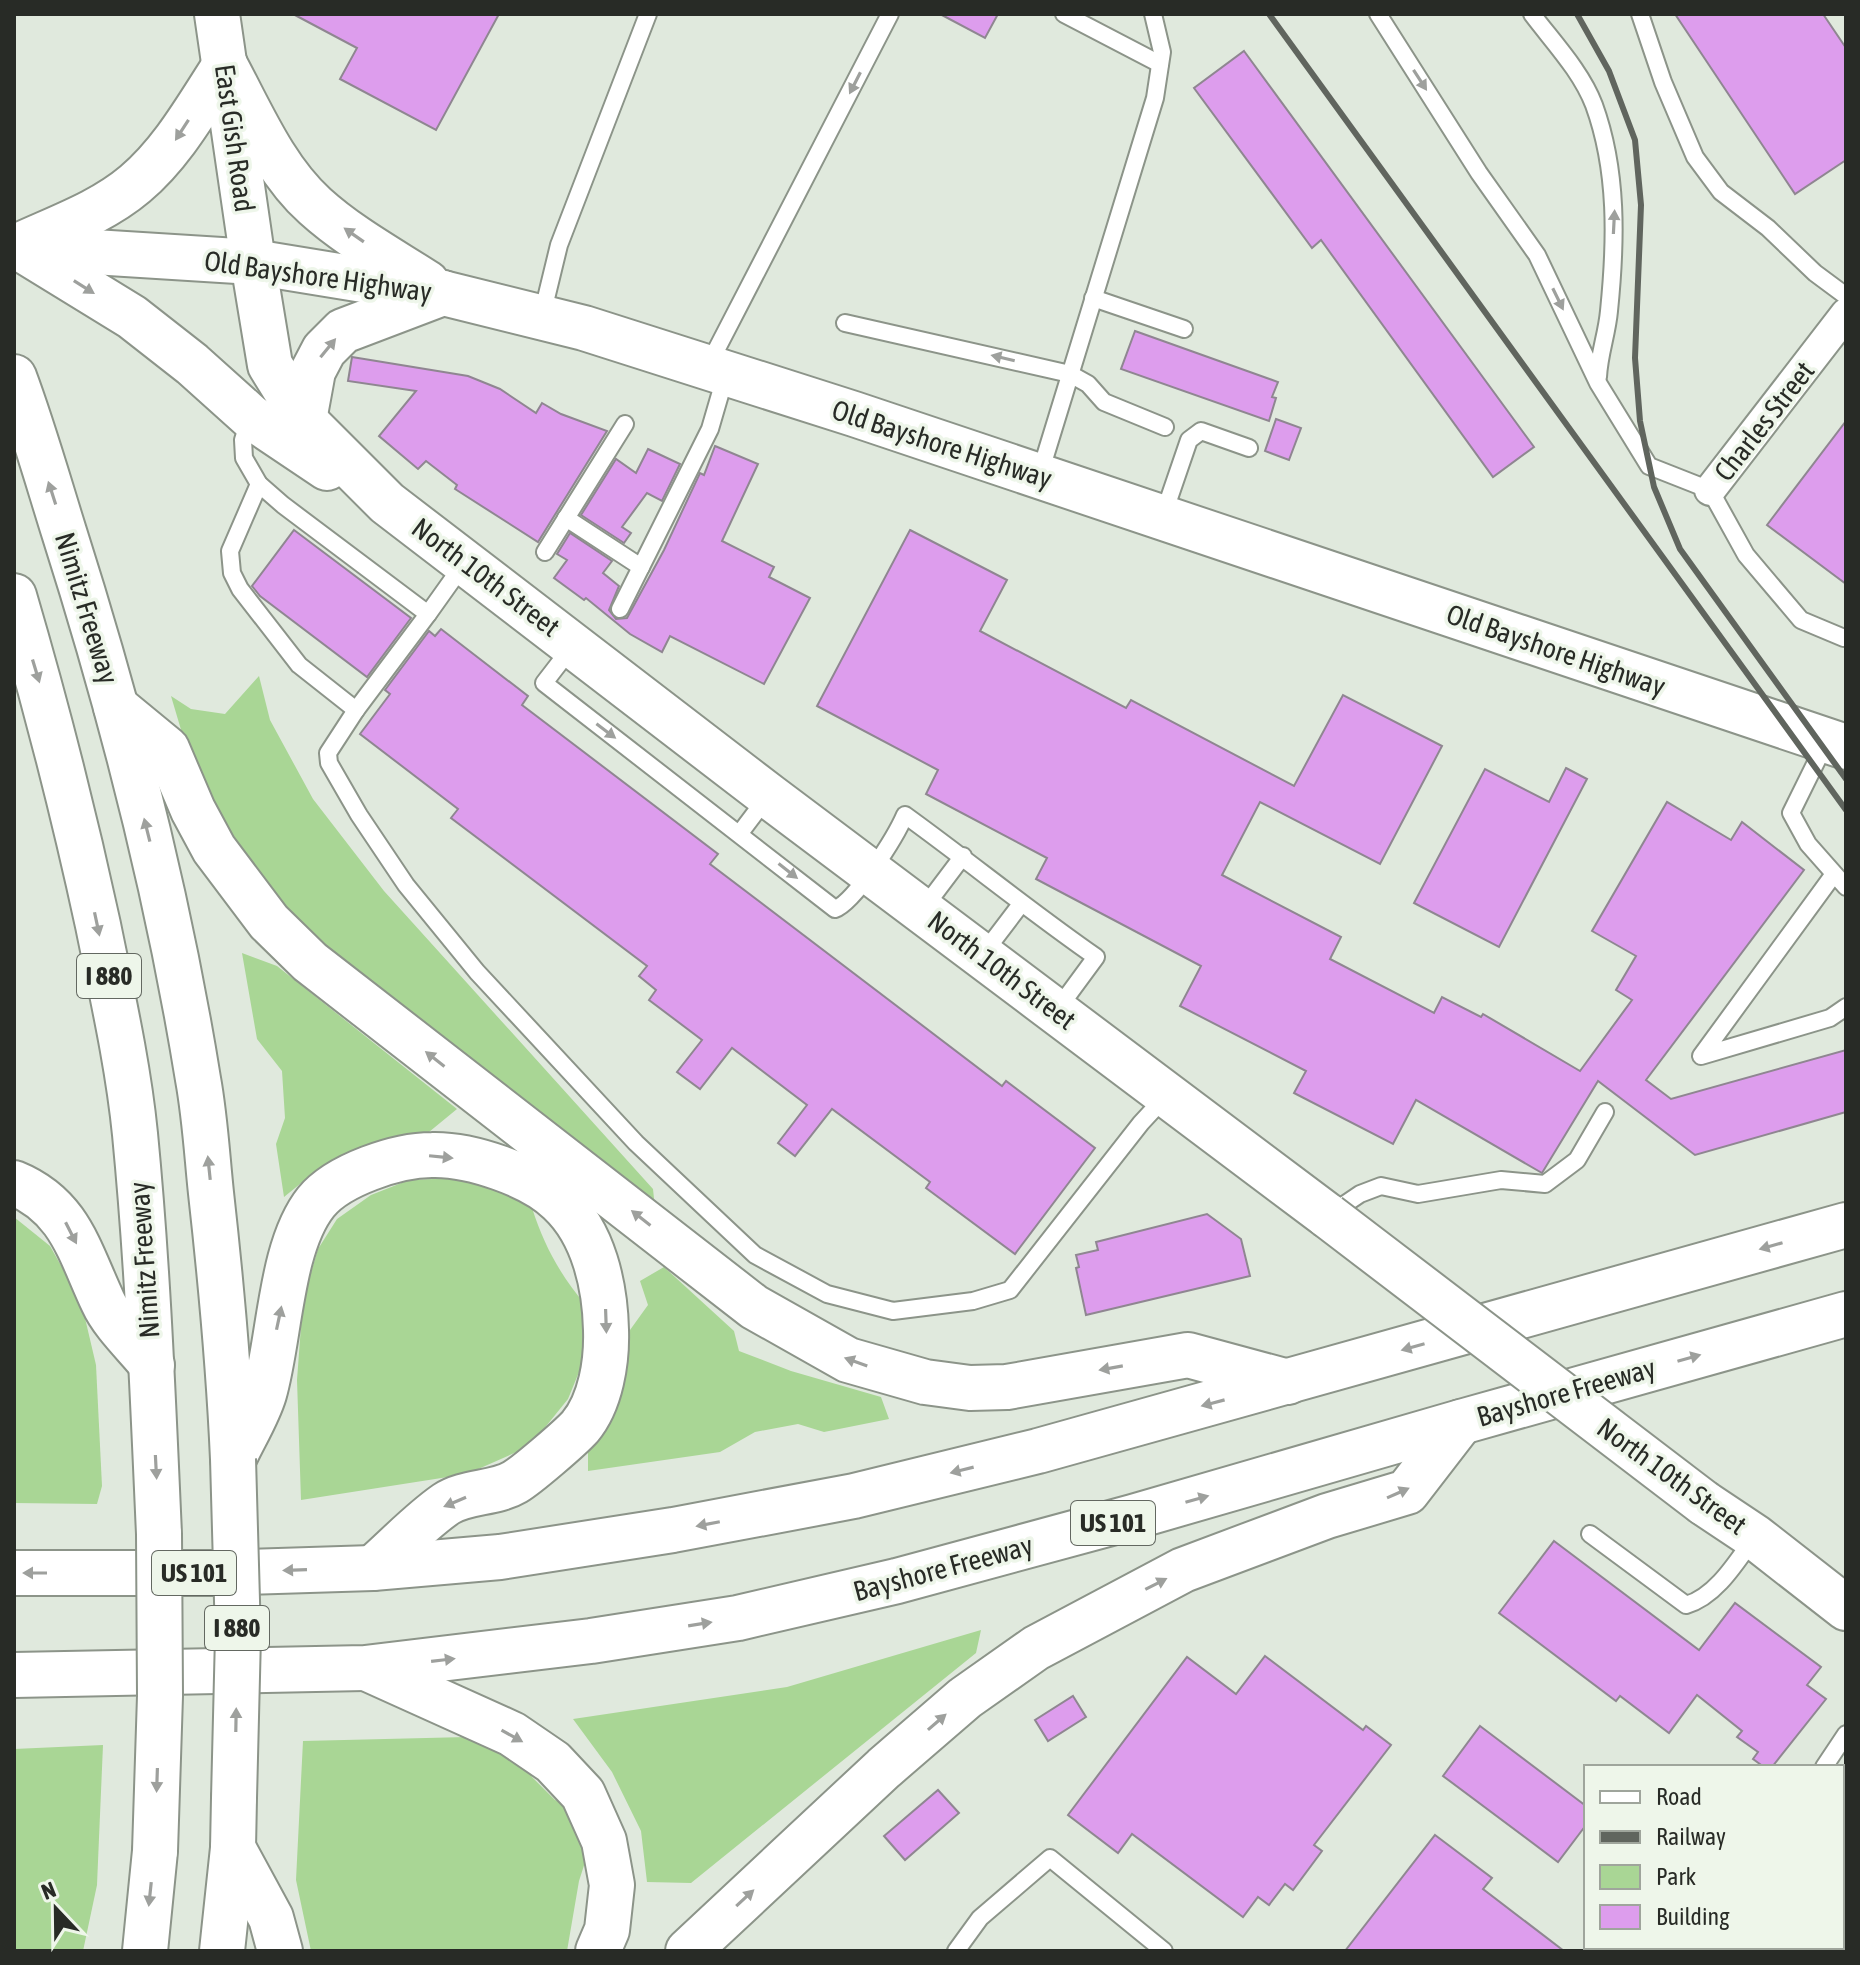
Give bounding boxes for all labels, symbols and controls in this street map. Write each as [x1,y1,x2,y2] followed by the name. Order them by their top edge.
[209,62,261,214] street label: East Gish Road
[1412,69,1426,91] one-way arrow
[848,72,861,95] one-way arrow
[175,120,190,141] one-way arrow
[1608,209,1621,234] one-way arrow
[343,227,365,243] one-way arrow
[202,244,434,308] street label: Old Bayshore Highway
[73,280,95,294] one-way arrow
[1551,288,1565,311] one-way arrow
[320,337,337,358] one-way arrow
[990,351,1015,364] one-way arrow
[1708,355,1820,487] street label: Charles Street
[828,393,1056,495] street label: Old Bayshore Highway
[45,481,57,505] one-way arrow
[406,511,566,643] street label: North 10th Street
[49,528,125,688] street label: Nimitz Freeway
[1442,598,1670,702] street label: Old Bayshore Highway
[30,660,43,684] one-way arrow
[596,722,616,738] one-way arrow
[140,818,152,843] one-way arrow
[778,862,798,879] one-way arrow
[922,904,1082,1036] street label: North 10th Street
[91,911,104,936] one-way arrow
[77,954,141,998] road number: I 880
[425,1051,445,1067] one-way arrow
[429,1150,454,1163] one-way arrow
[202,1156,215,1181] one-way arrow
[123,1181,165,1339] street label: Nimitz Freeway
[631,1211,651,1227] one-way arrow
[65,1221,78,1244] one-way arrow
[1758,1240,1782,1253] one-way arrow
[273,1306,286,1331] one-way arrow
[600,1309,613,1334] one-way arrow
[1400,1341,1424,1354] one-way arrow
[1473,1351,1659,1433] street label: Bayshore Freeway
[1677,1351,1701,1364] one-way arrow
[844,1355,868,1368] one-way arrow
[1098,1363,1123,1375] one-way arrow
[1200,1397,1225,1409] one-way arrow
[1591,1411,1753,1541] street label: North 10th Street
[150,1455,163,1480] one-way arrow
[949,1464,974,1476] one-way arrow
[1387,1487,1410,1500] one-way arrow
[1185,1492,1209,1505] one-way arrow
[444,1496,467,1509] one-way arrow
[1071,1501,1155,1545] road number: US 101
[695,1518,720,1530] one-way arrow
[850,1529,1036,1607] street label: Bayshore Freeway
[152,1551,236,1595] road number: US 101
[282,1564,307,1577] one-way arrow
[22,1567,47,1579] one-way arrow
[1144,1577,1167,1590] one-way arrow
[205,1606,269,1650] road number: I 880
[688,1617,713,1629] one-way arrow
[431,1653,456,1666] one-way arrow
[230,1707,242,1732] one-way arrow
[927,1714,946,1732] one-way arrow
[501,1729,523,1743] one-way arrow
[1584,1765,1844,1949] legend
[151,1768,164,1793] one-way arrow
[1656,1783,1702,1810] text: Road
[1656,1823,1726,1850] text: Railway
[1656,1863,1697,1890] text: Park
[16,1869,96,1949] north arrow
[38,1876,59,1905] text: N
[144,1882,157,1907] one-way arrow
[735,1889,754,1907] one-way arrow
[1656,1903,1730,1930] text: Building

